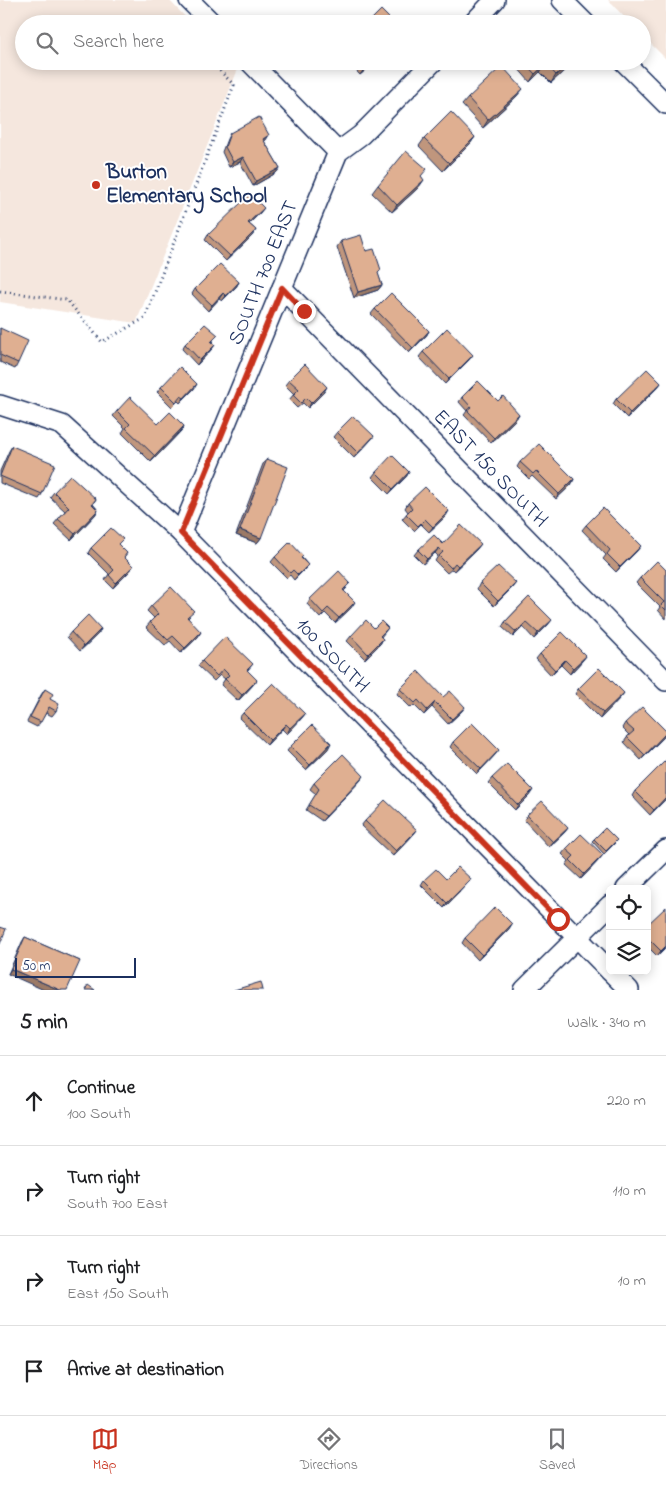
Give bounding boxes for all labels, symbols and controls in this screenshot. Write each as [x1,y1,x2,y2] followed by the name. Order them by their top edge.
[15,15,651,70] search box
[33,29,61,57] icon: search
[73,29,164,56] text: Search here
[105,158,268,214] place label: Burton Elementary School
[90,179,102,191] marker: Burton Elementary School
[221,196,307,350] street label: SOUTH 700 EAST
[293,300,316,323] route end
[426,403,554,535] street label: EAST 150 SOUTH
[288,611,376,701] street label: 100 SOUTH
[606,885,651,975] map controls
[606,885,651,930] button: locate
[547,908,570,931] route start
[606,930,651,975] button: layers
[15,955,136,978] scale bar
[22,956,50,977] text: 50 m
[20,1008,68,1038] text: 5 min
[567,1011,646,1035] text: Walk · 340 m
[67,1075,135,1102] text: Continue
[20,1087,48,1115] icon: ahead
[607,1089,646,1113] text: 220 m
[67,1102,131,1126] text: 100 South
[67,1165,140,1192] text: Turn right
[20,1177,48,1205] icon: right
[612,1179,646,1203] text: 110 m
[67,1192,168,1216] text: South 700 East
[67,1255,140,1282] text: Turn right
[20,1267,48,1295] icon: right
[618,1269,646,1293] text: 10 m
[67,1282,169,1306] text: East 150 South
[20,1357,48,1385] icon: arrive
[67,1357,224,1384] text: Arrive at destination
[91,1425,119,1476] tab: Map
[300,1425,358,1476] tab: Directions
[539,1425,575,1476] tab: Saved

